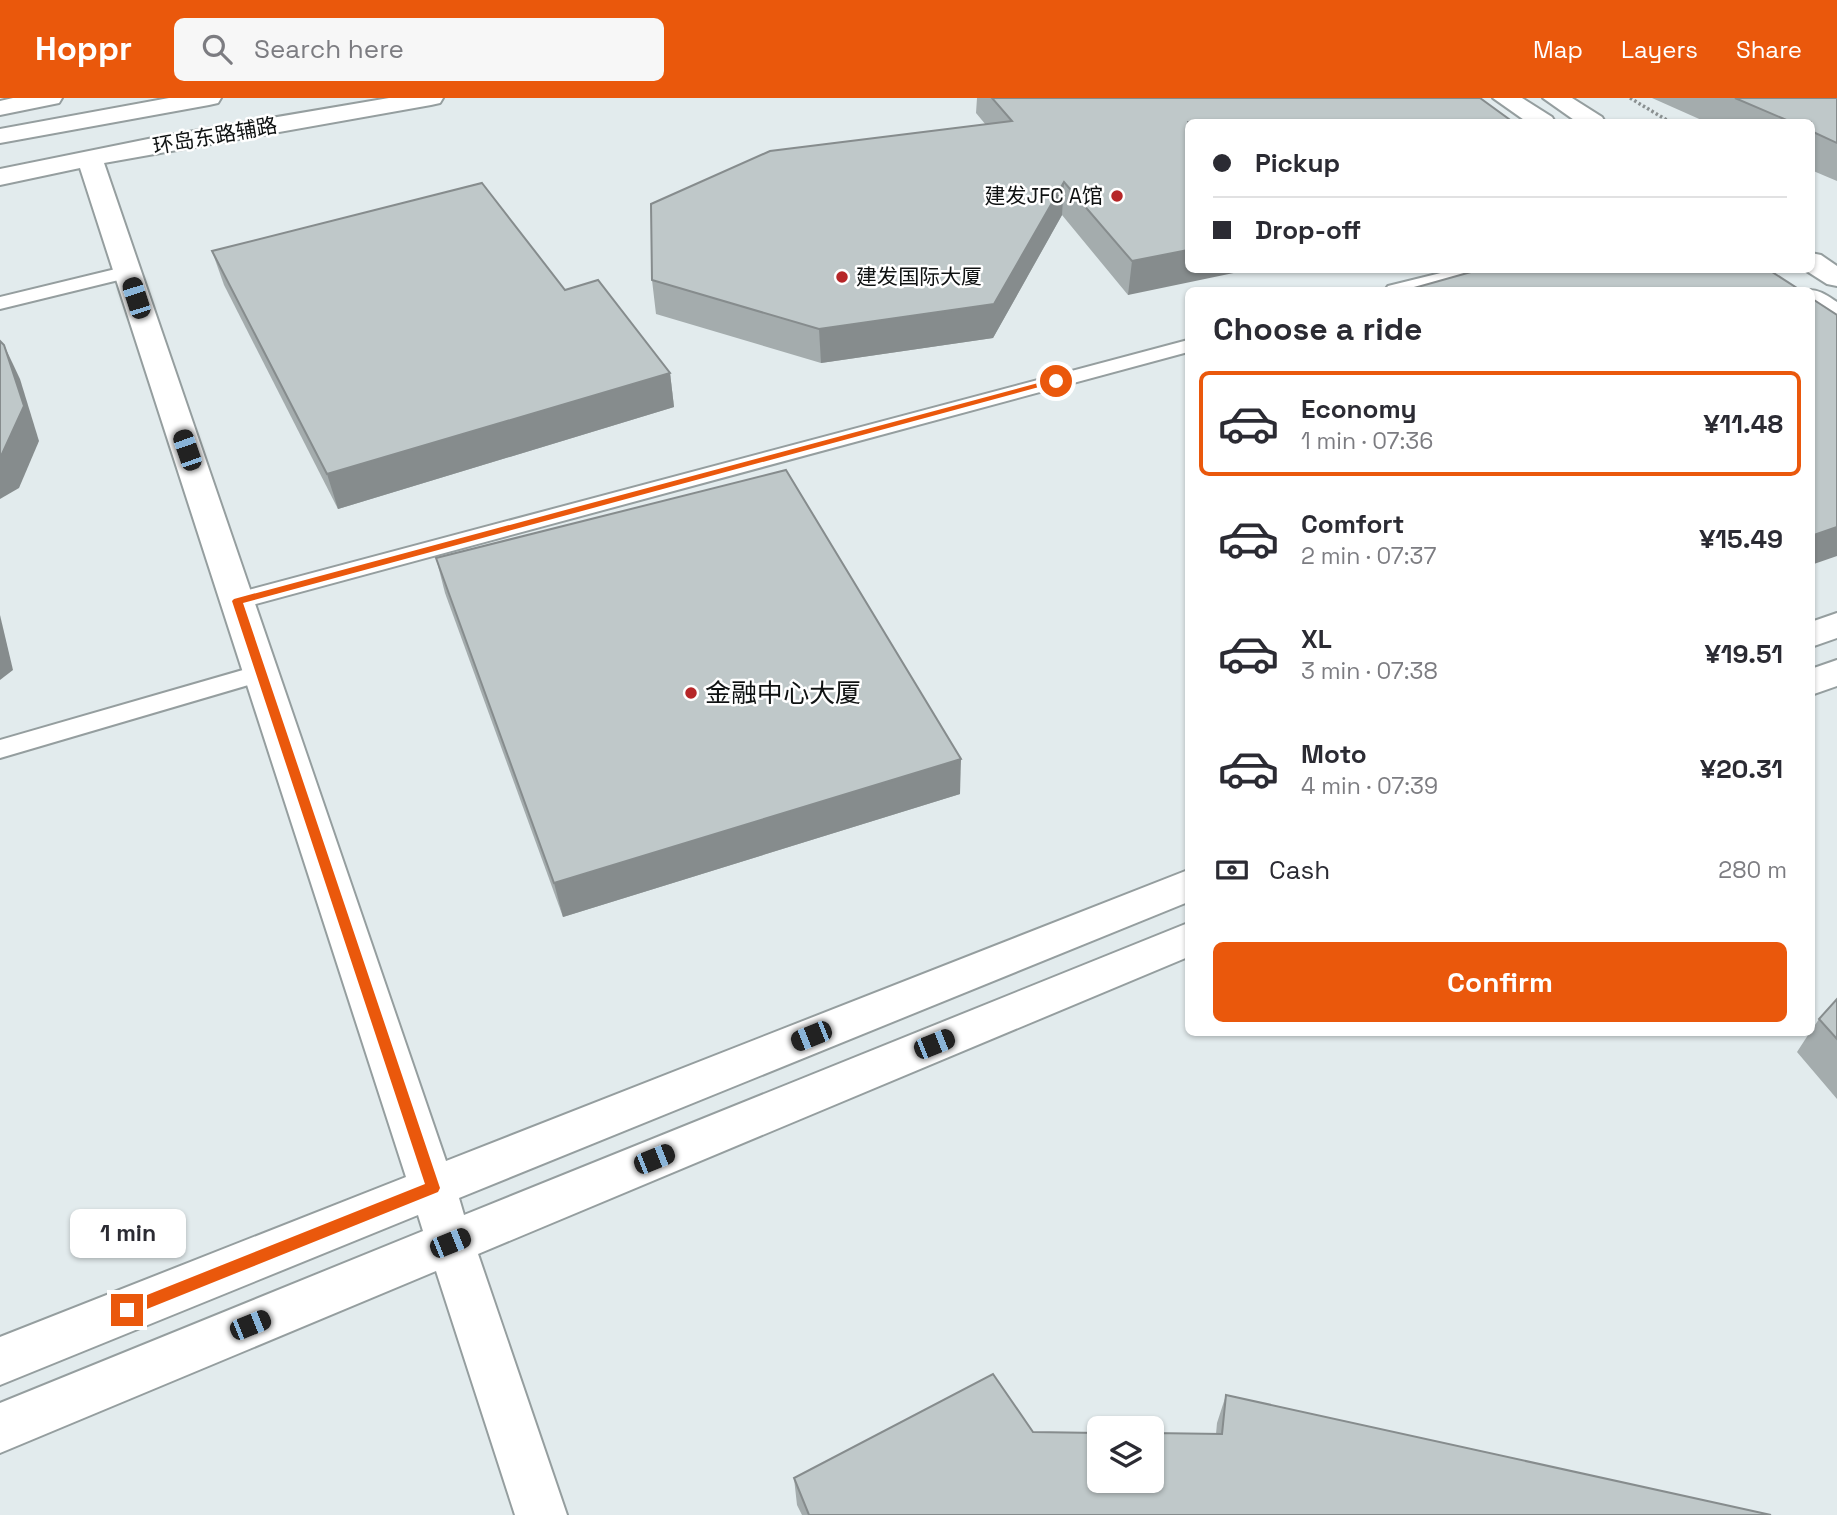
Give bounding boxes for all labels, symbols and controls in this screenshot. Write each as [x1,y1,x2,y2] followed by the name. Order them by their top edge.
[174,18,664,81] search box
[35,28,132,70] text: Hoppr
[198,30,236,68] icon: search
[254,32,404,66] text: Search here
[1533,34,1583,65] text: Map
[1621,34,1698,65] text: Layers
[1736,34,1802,65] text: Share
[151,111,279,160] street label: 环岛东路辅路
[1255,146,1340,180] text: Pickup
[985,182,1103,209] place label: 建发JFC A馆
[1109,188,1125,204] marker: 建发JFC A馆
[1255,213,1361,247] text: Drop-off
[856,263,982,290] place label: 建发国际大厦
[834,269,850,285] marker: 建发国际大厦
[120,275,153,321] car
[1213,309,1423,349] text: Choose a ride
[1040,365,1072,397] route start
[1217,392,1280,455] icon: car
[1301,392,1417,426] text: Economy
[1703,407,1783,441] text: ¥11.48
[1301,426,1433,456] text: 1 min · 07:36
[171,427,204,473] car
[1217,507,1280,570] icon: car
[1301,507,1404,541] text: Comfort
[1699,522,1783,556] text: ¥15.49
[1301,541,1436,571] text: 2 min · 07:37
[1217,622,1280,685] icon: car
[1301,622,1332,656] text: XL
[1705,637,1783,671] text: ¥19.51
[1301,656,1438,686] text: 3 min · 07:38
[705,676,861,710] place label: 金融中心大厦
[683,685,699,701] marker: 金融中心大厦
[1217,737,1280,800] icon: car
[1301,737,1367,771] text: Moto
[1700,752,1783,786] text: ¥20.31
[1301,771,1438,801] text: 4 min · 07:39
[1213,851,1251,889] icon: cash
[1269,853,1330,887] text: Cash
[1718,855,1787,885] text: 280 m
[1213,942,1787,1022] button: Confirm
[788,1018,835,1054] car
[911,1026,958,1062] car
[631,1141,678,1177] car
[69,1208,185,1258] callout: 1 min
[100,1218,156,1248] text: 1 min
[427,1225,474,1261] car
[111,1294,143,1326] route end
[227,1307,274,1343] car
[1087,1416,1164,1493] map controls
[1087,1416,1164,1493] button: layers

